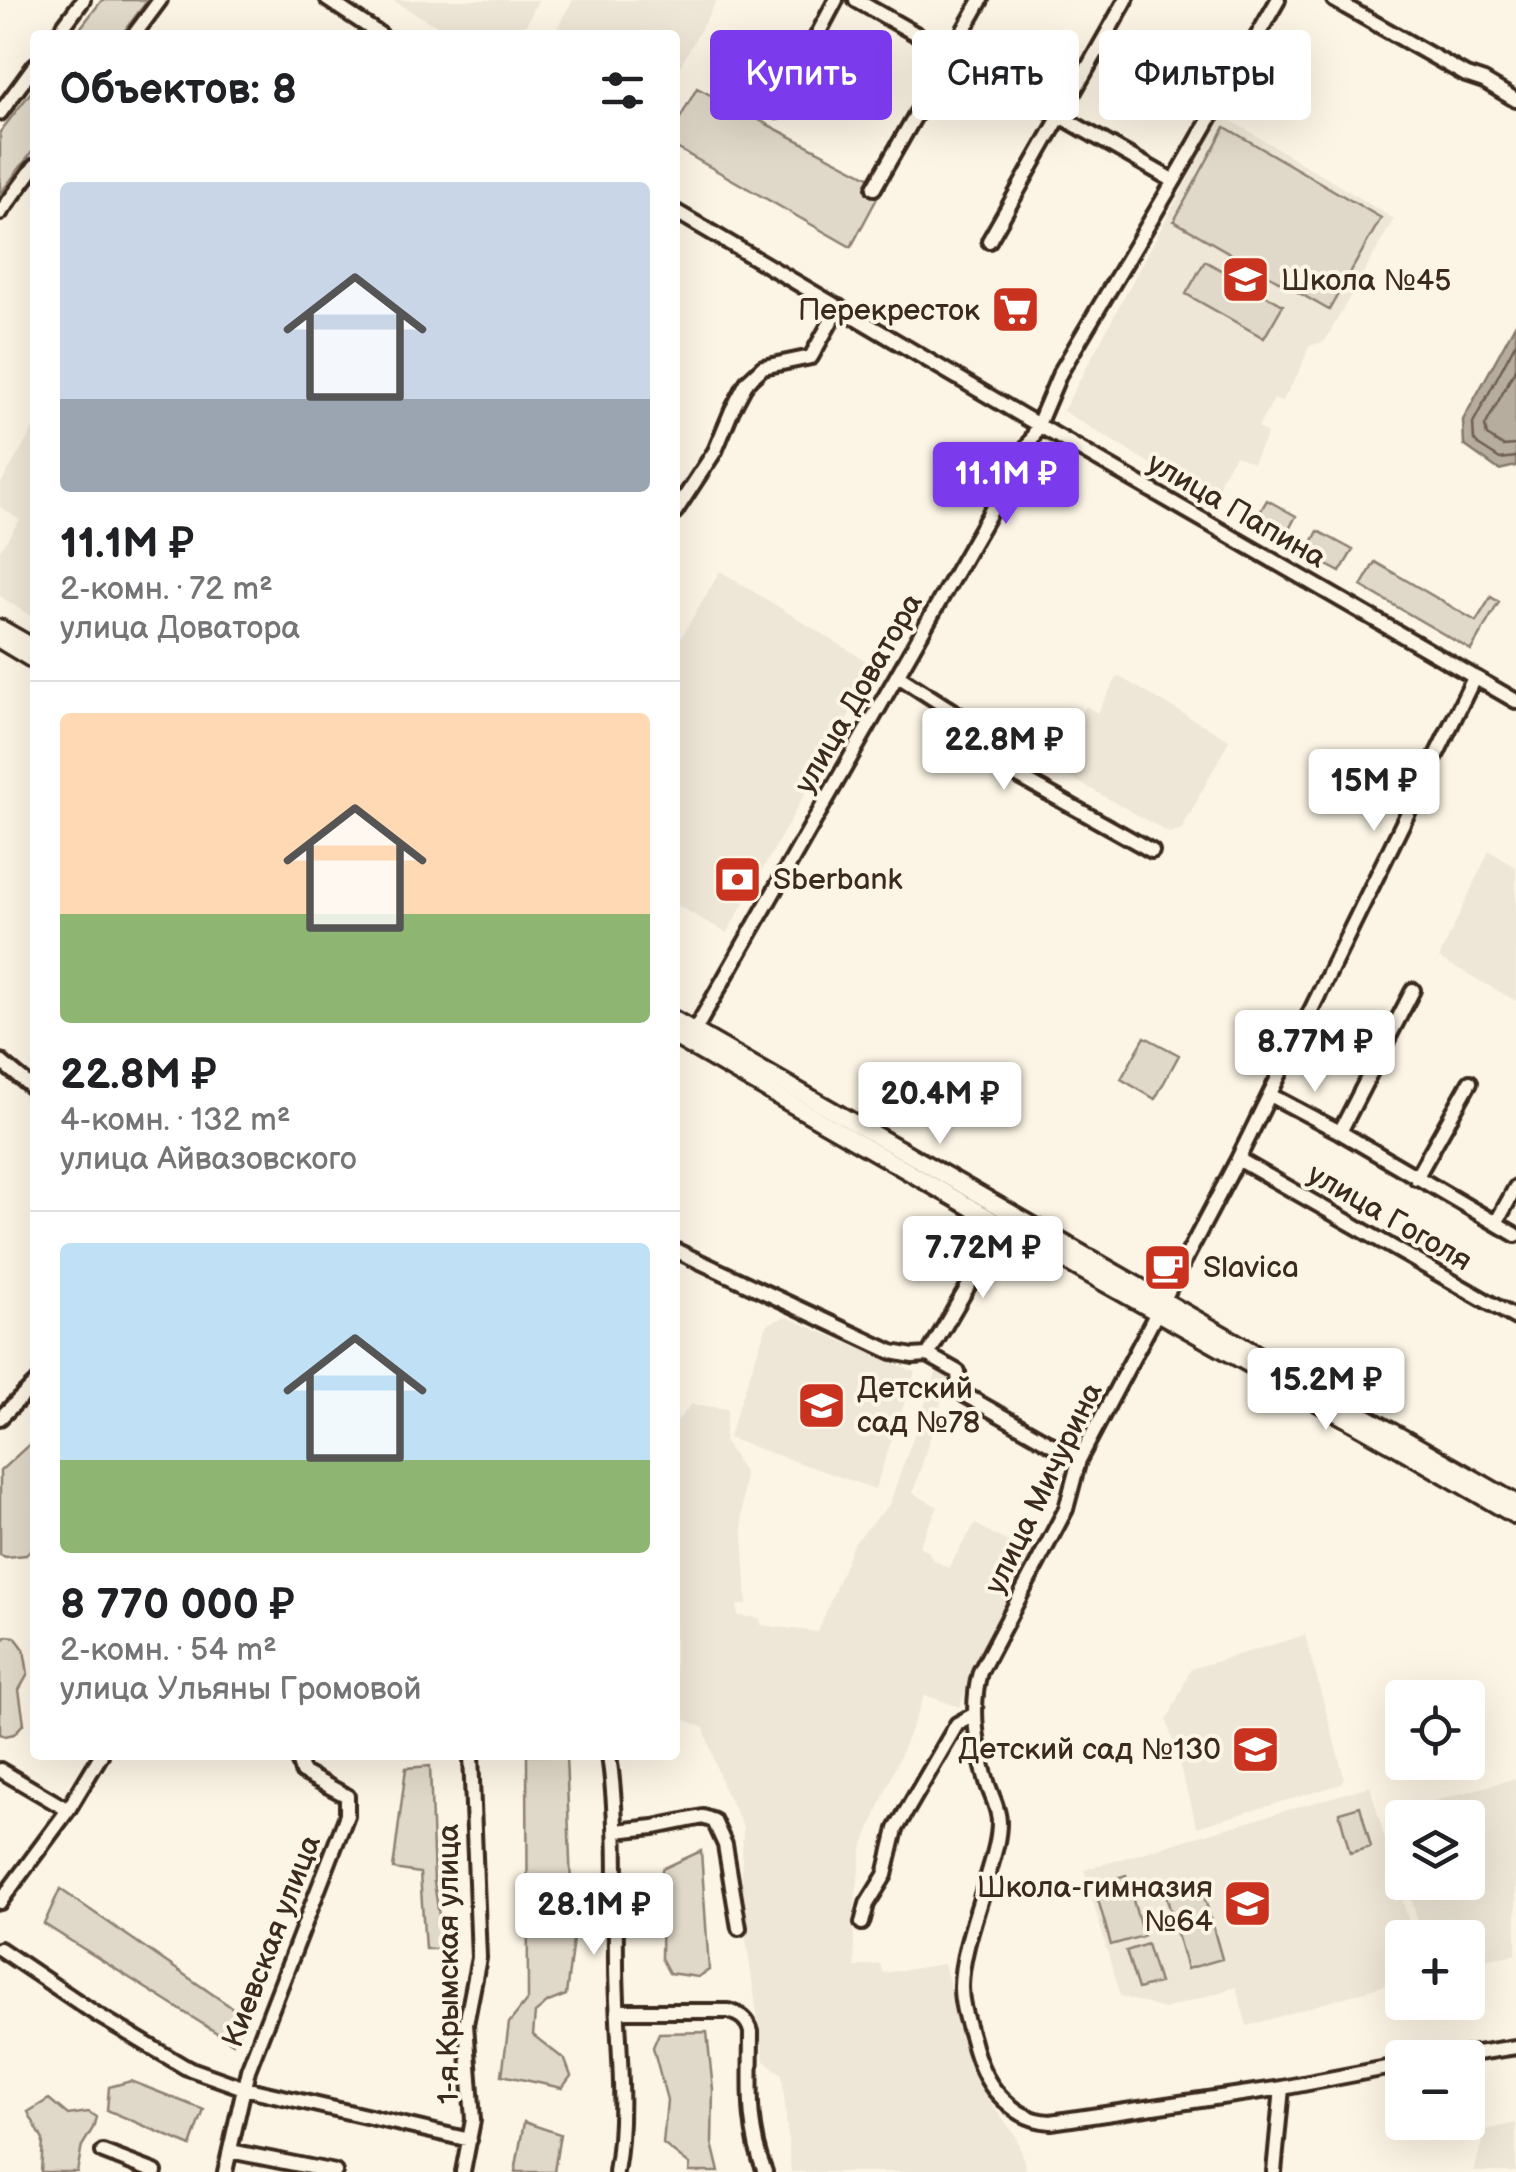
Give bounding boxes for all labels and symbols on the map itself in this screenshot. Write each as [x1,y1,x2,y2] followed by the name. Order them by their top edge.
[1220,254,1272,306] school or university icon: Школа №45
[1281,263,1451,299] place label: Школа №45
[989,284,1041,336] supermarket icon: Перекресток
[798,293,980,329] place label: Перекресток
[914,442,1098,527] pin: 11.1M ₽
[1141,445,1332,577] street label: улица Папина
[787,587,931,800] street label: улица Доватора
[912,708,1096,793] pin: 22.8M ₽
[1304,749,1444,834] pin: 15M ₽
[712,853,764,905] bank icon: Sberbank
[773,862,902,898] place label: Sberbank
[1223,1010,1407,1095] pin: 8.77M ₽
[848,1062,1032,1147] pin: 20.4M ₽
[1301,1156,1478,1279] street label: улица Гоголя
[891,1216,1075,1301] pin: 7.72M ₽
[1142,1241,1194,1293] cafe icon: Slavica
[1203,1250,1299,1286] place label: Slavica
[1234,1348,1418,1433] pin: 15.2M ₽
[857,1371,980,1441] place label: Детский сад №78
[977,1377,1111,1600] street label: улица Мичурина
[796,1379,848,1431] school or university icon: Детский сад №78
[1230,1723,1282,1775] school or university icon: Детский сад №130
[958,1732,1221,1768] place label: Детский сад №130
[431,1823,467,2104] street label: 1-я Крымская улица
[215,1830,329,2052] street label: Киевская улица
[977,1870,1213,1940] place label: Школа-гимназия №64
[502,1873,686,1958] pin: 28.1M ₽
[1222,1878,1274,1930] school or university icon: Школа-гимназия №64

